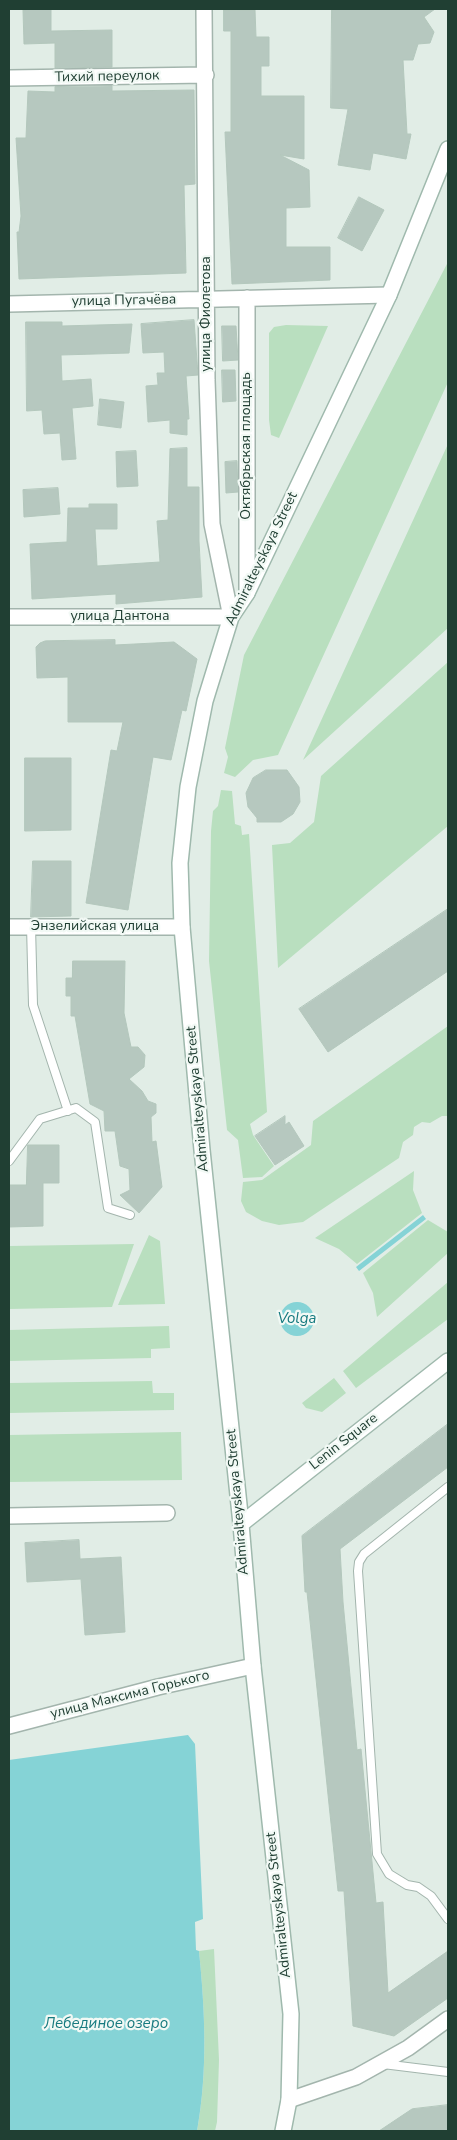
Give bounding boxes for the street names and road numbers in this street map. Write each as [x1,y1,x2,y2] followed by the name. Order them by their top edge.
[54,68,160,86] street label: Тихий переулок
[199,256,215,372] street label: улица Фиолетова
[72,292,176,310] street label: улица Пугачёва
[239,372,255,520] street label: Октябрьская площадь
[222,490,302,628] street label: Admiralteyskaya Street
[70,609,170,625] street label: улица Дантона
[31,919,159,935] street label: Энзелийская улица
[183,1025,213,1173] street label: Admiralteyskaya Street
[306,1410,382,1474] street label: Lenin Square
[223,1428,253,1576] street label: Admiralteyskaya Street
[49,1667,211,1723] street label: улица Максима Горького
[263,1831,295,1979] street label: Admiralteyskaya Street

